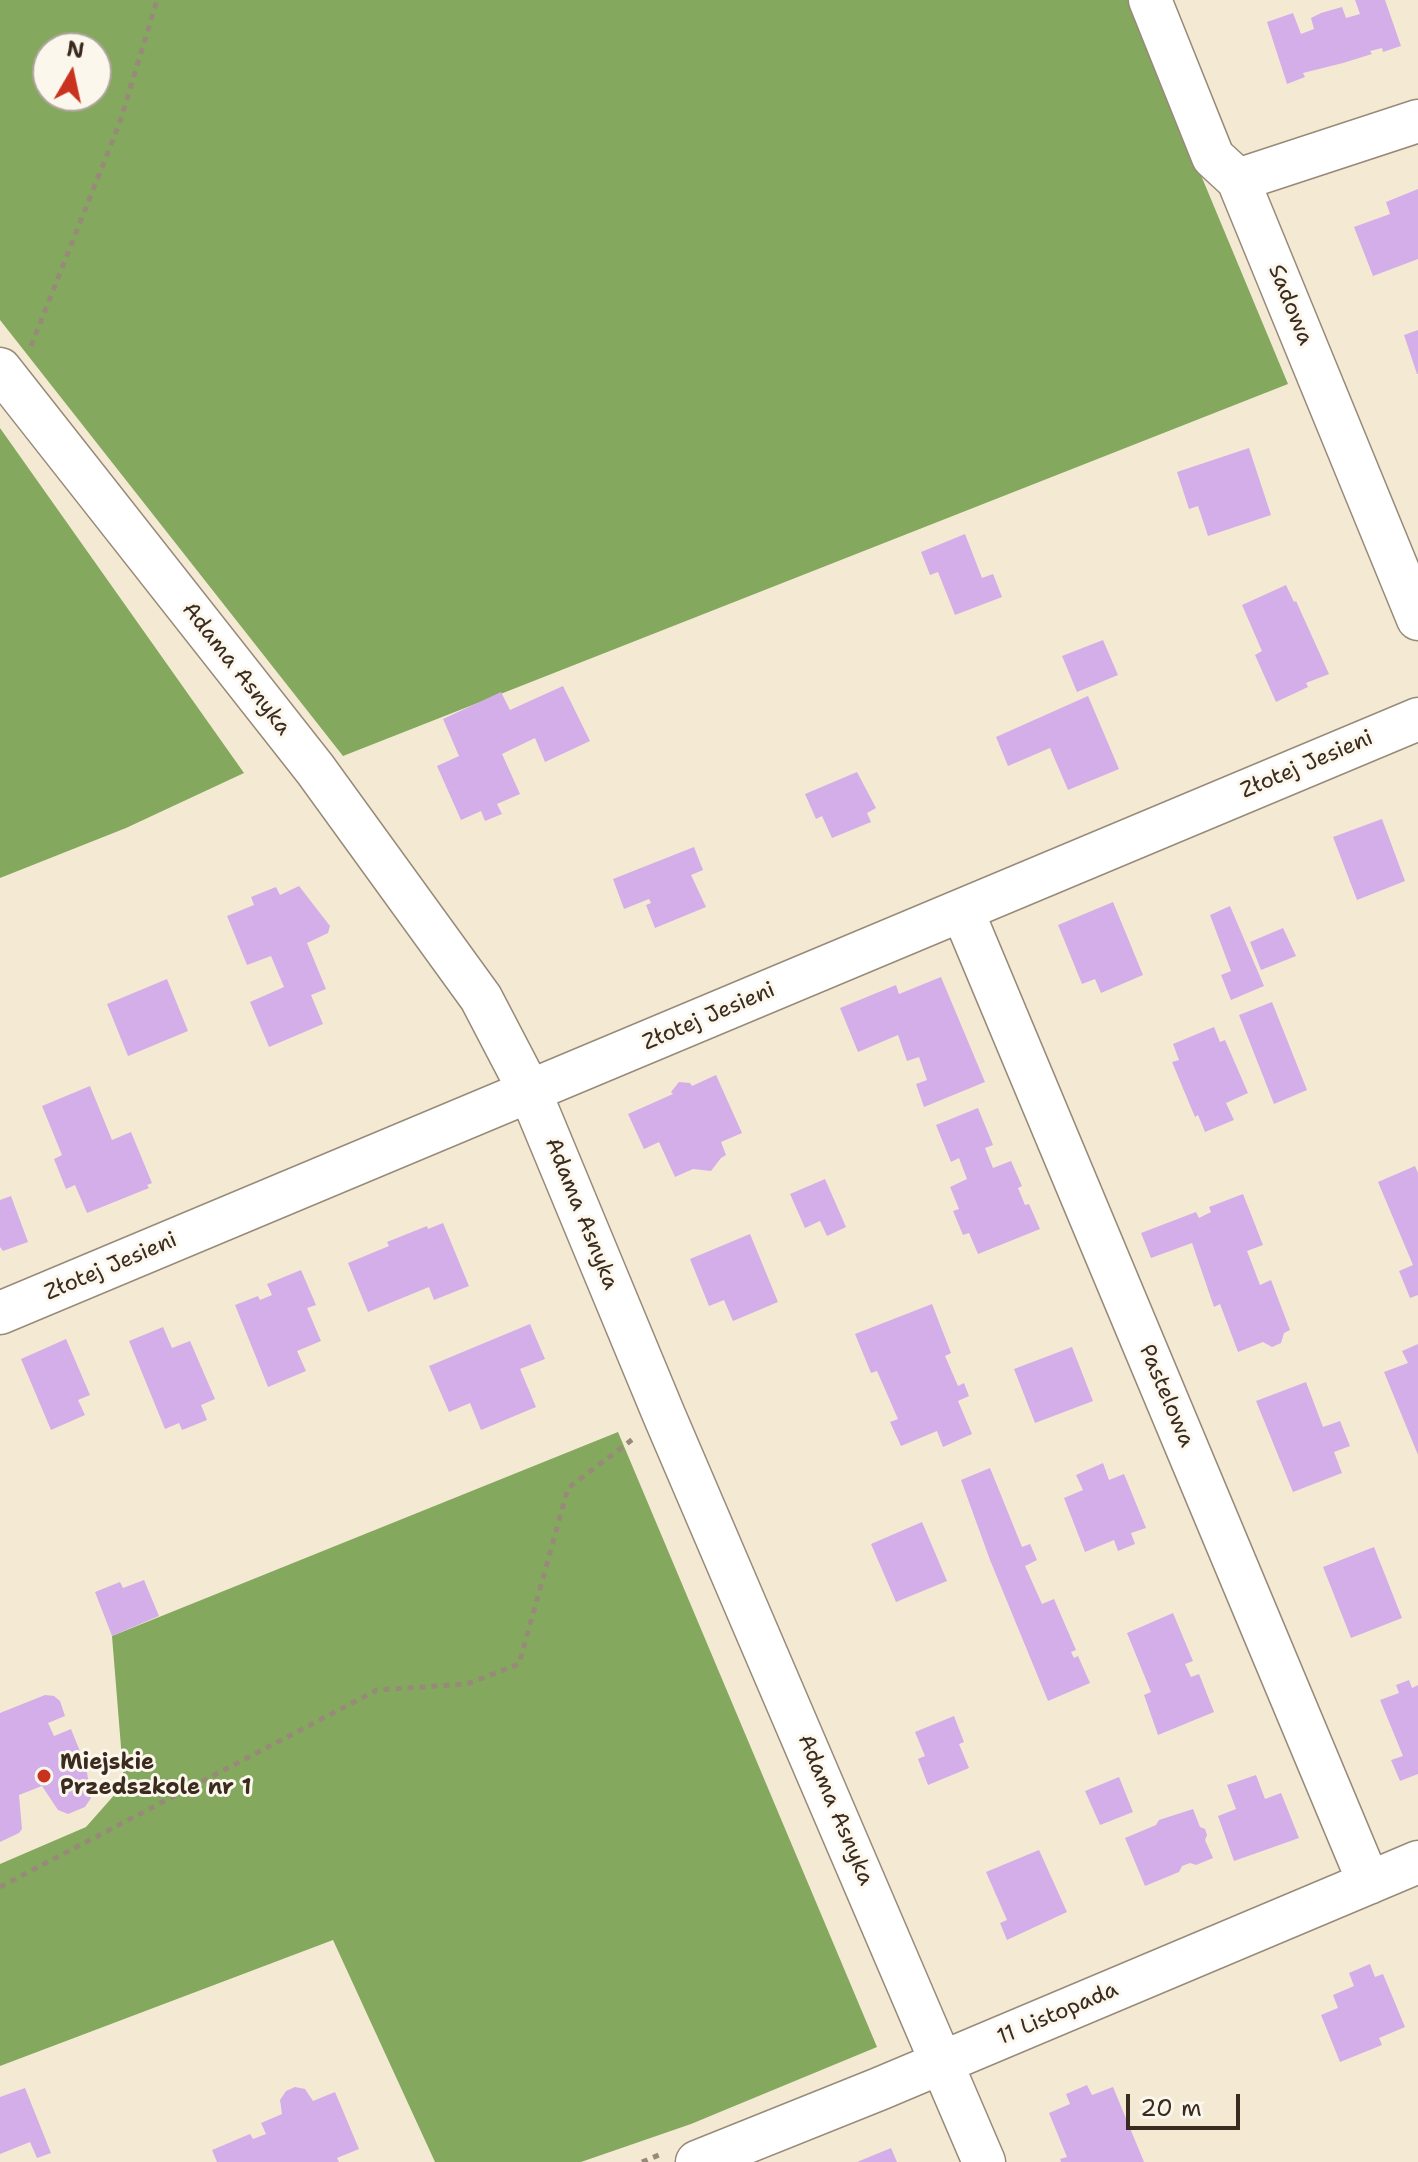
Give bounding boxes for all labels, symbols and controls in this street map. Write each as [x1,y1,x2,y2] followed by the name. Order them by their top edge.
[32,32,112,112] north arrow
[65,34,86,65] text: N
[1262,261,1318,349] street label: Sadowa
[176,597,296,741] street label: Adama Asnyka
[1237,725,1377,805] street label: Złotej Jesieni
[639,977,779,1057] street label: Złotej Jesieni
[538,1134,624,1294] street label: Adama Asnyka
[41,1227,181,1307] street label: Złotej Jesieni
[1133,1341,1199,1451] street label: Pastelowa
[791,1730,879,1890] street label: Adama Asnyka
[60,1750,251,1802] place label: Miejskie Przedszkole nr 1
[35,1767,53,1785] marker: Miejskie Przedszkole nr 1
[994,1977,1122,2051] street label: 11 Listopada
[1130,2078,1244,2128] scale bar
[1140,2092,1202,2124] text: 20 m

